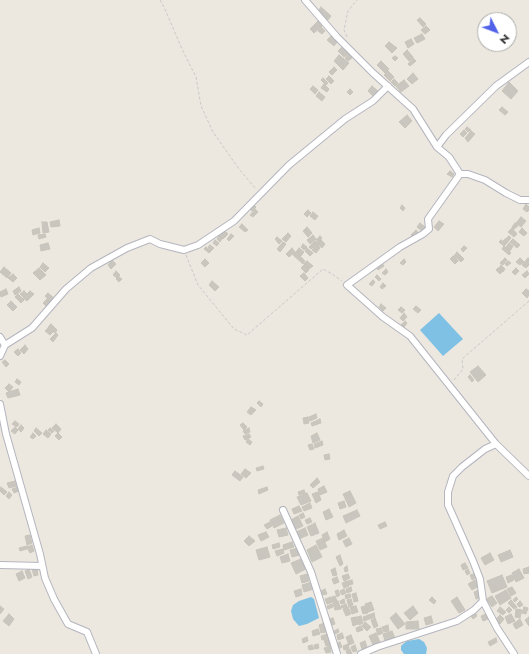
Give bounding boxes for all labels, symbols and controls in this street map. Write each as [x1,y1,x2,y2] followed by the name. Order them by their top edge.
[477,12,517,52] north arrow
[496,31,514,48] text: N

